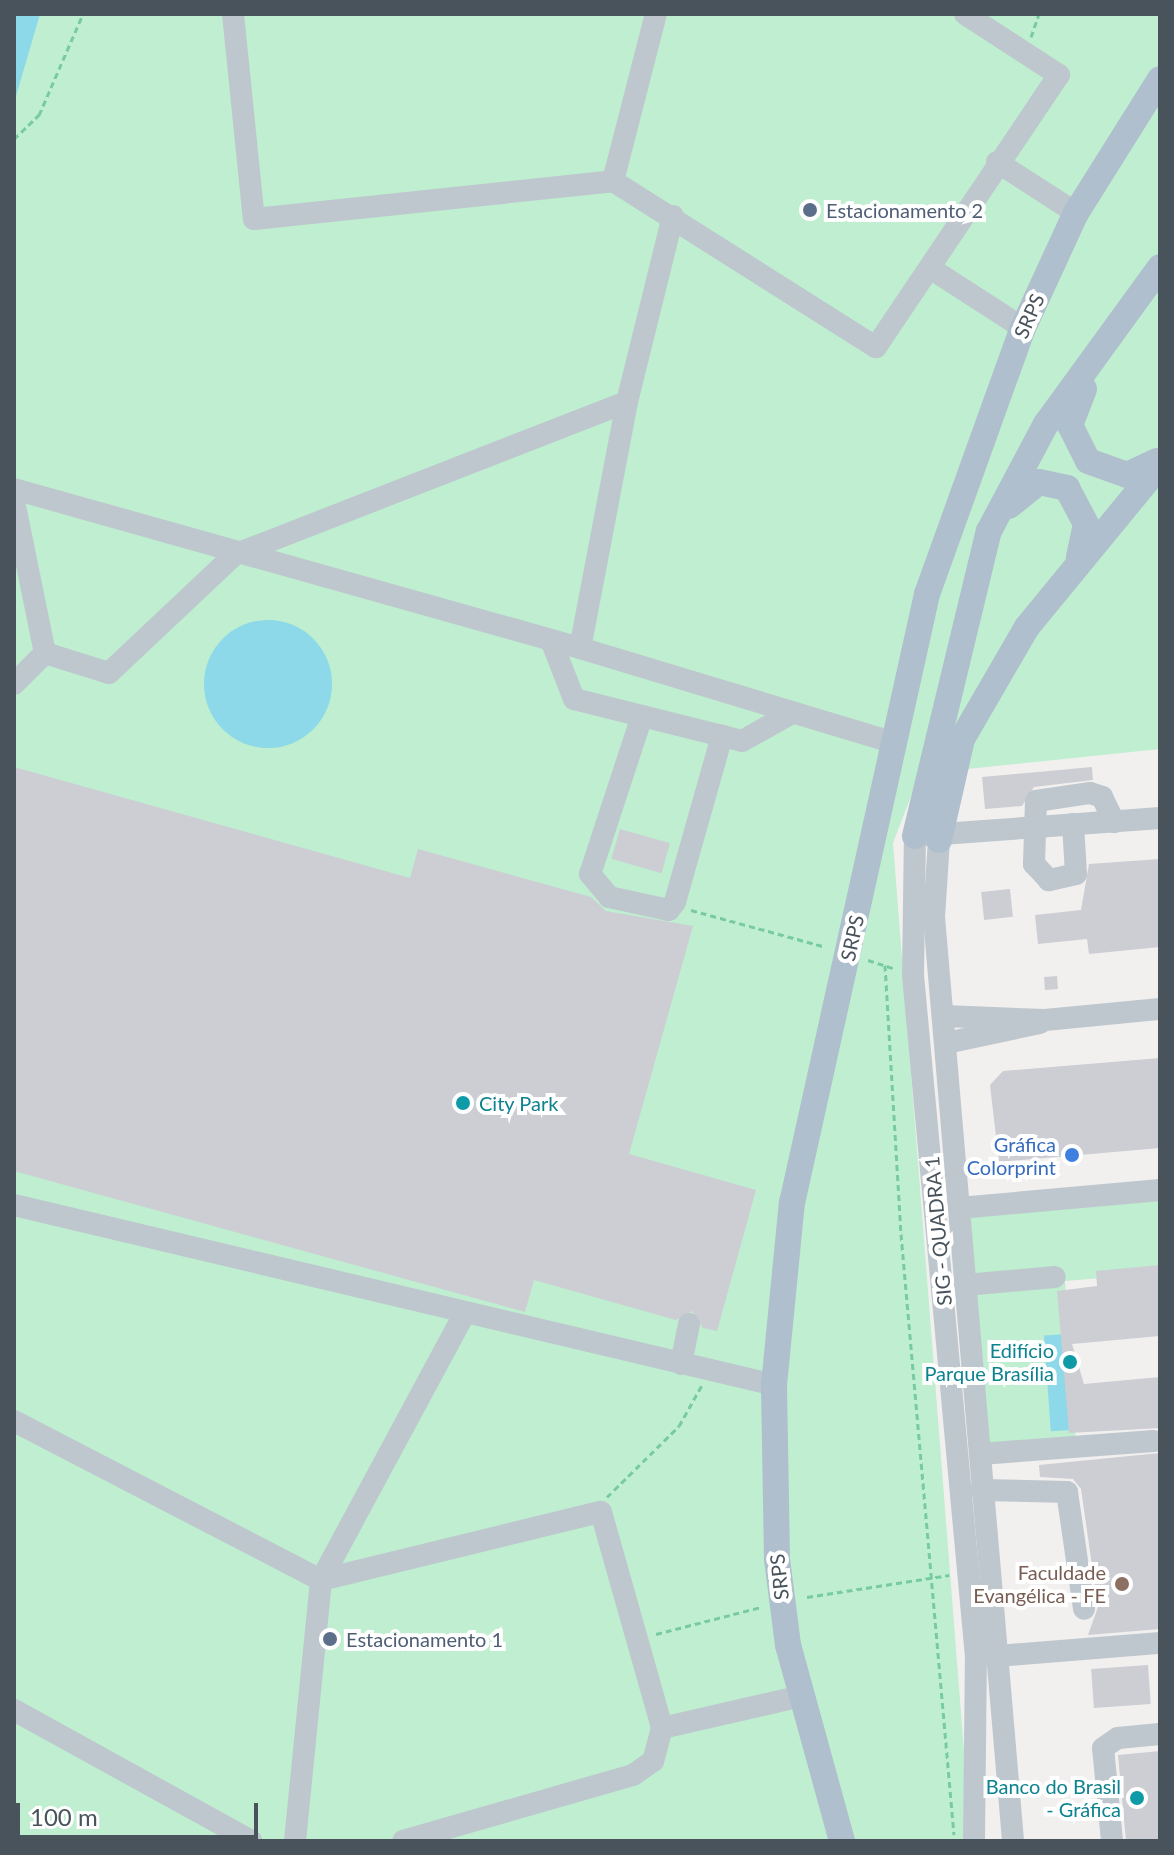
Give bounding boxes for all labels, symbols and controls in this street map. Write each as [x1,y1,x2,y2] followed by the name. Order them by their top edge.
[826,198,983,222] place label: Estacionamento 2
[801,201,819,219] marker: Estacionamento 2
[1009,290,1049,342] street label: SRPS
[835,913,869,963] street label: SRPS
[479,1091,559,1115] place label: City Park
[454,1094,472,1112] marker: City Park
[967,1132,1056,1179] place label: Gráfica Colorprint
[1063,1146,1081,1164] marker: Gráfica Colorprint
[919,1155,957,1307] street label: SIG - QUADRA 1
[924,1338,1054,1385] place label: Edifício Parque Brasília
[1061,1353,1079,1371] marker: Edifício Parque Brasília
[765,1553,793,1601] street label: SRPS
[973,1560,1106,1607] place label: Faculdade Evangélica - FE
[1113,1575,1131,1593] marker: Faculdade Evangélica - FE
[346,1627,503,1651] place label: Estacionamento 1
[321,1630,339,1648] marker: Estacionamento 1
[986,1774,1121,1821] place label: Banco do Brasil - Gráfica
[20,1787,262,1837] scale bar
[1128,1789,1146,1807] marker: Banco do Brasil - Gráfica
[30,1802,98,1831] text: 100 m

